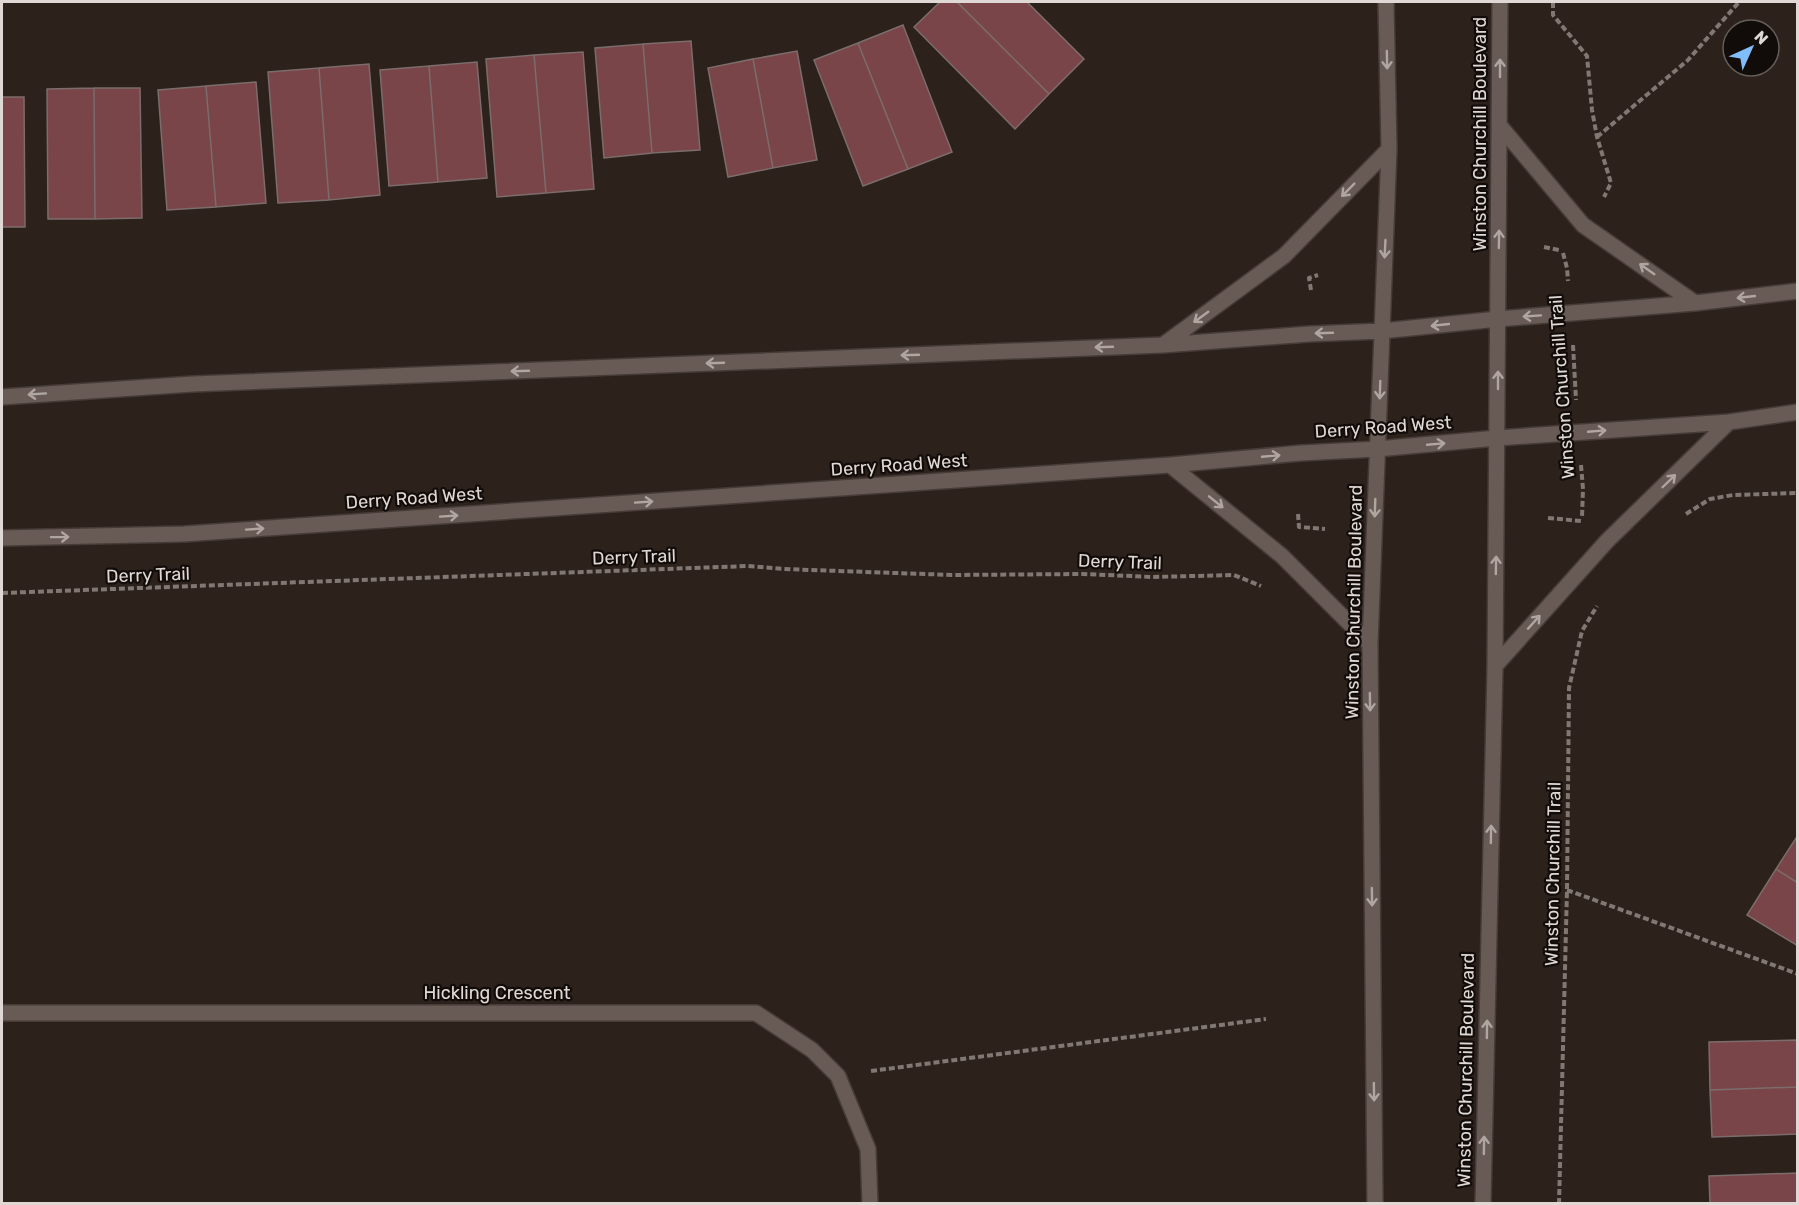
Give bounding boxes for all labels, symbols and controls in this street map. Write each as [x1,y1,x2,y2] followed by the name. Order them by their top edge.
[1469,17,1491,251] street label: Winston Churchill Boulevard
[1721,18,1781,78] north arrow
[1750,27,1772,49] text: N
[1381,49,1393,69] one-way arrow
[1494,58,1506,78] one-way arrow
[1341,183,1355,198] one-way arrow
[1493,230,1505,250] one-way arrow
[1379,239,1390,259] one-way arrow
[1639,263,1656,275] one-way arrow
[1737,292,1757,303] one-way arrow
[1545,294,1579,480] street label: Winston Churchill Trail
[1193,311,1209,323] one-way arrow
[1522,311,1542,322] one-way arrow
[1431,320,1451,331] one-way arrow
[1314,327,1334,339] one-way arrow
[1095,342,1115,353] one-way arrow
[900,350,920,361] one-way arrow
[705,358,725,369] one-way arrow
[510,365,530,377] one-way arrow
[1492,370,1503,390] one-way arrow
[1374,379,1385,399] one-way arrow
[28,389,48,400] one-way arrow
[1314,411,1452,443] street label: Derry Road West
[1587,426,1607,437] one-way arrow
[1425,438,1445,449] one-way arrow
[830,449,968,481] street label: Derry Road West
[1260,450,1280,461] one-way arrow
[1661,474,1676,489] one-way arrow
[345,482,483,514] street label: Derry Road West
[1341,485,1367,719] street label: Winston Churchill Boulevard
[1208,495,1224,508] one-way arrow
[633,496,653,507] one-way arrow
[1370,497,1381,517] one-way arrow
[439,510,459,521] one-way arrow
[244,523,264,534] one-way arrow
[49,531,69,542] one-way arrow
[592,545,676,569] street label: Derry Trail
[1078,550,1162,574] street label: Derry Trail
[1490,556,1502,576] one-way arrow
[106,563,190,587] street label: Derry Trail
[1527,615,1542,630] one-way arrow
[1364,692,1376,712] one-way arrow
[1540,782,1566,966] street label: Winston Churchill Trail
[1486,825,1497,845] one-way arrow
[1366,887,1378,907] one-way arrow
[1453,953,1479,1187] street label: Winston Churchill Boulevard
[424,982,570,1004] street label: Hickling Crescent
[1481,1019,1492,1039] one-way arrow
[1368,1082,1380,1102] one-way arrow
[1478,1136,1489,1156] one-way arrow

